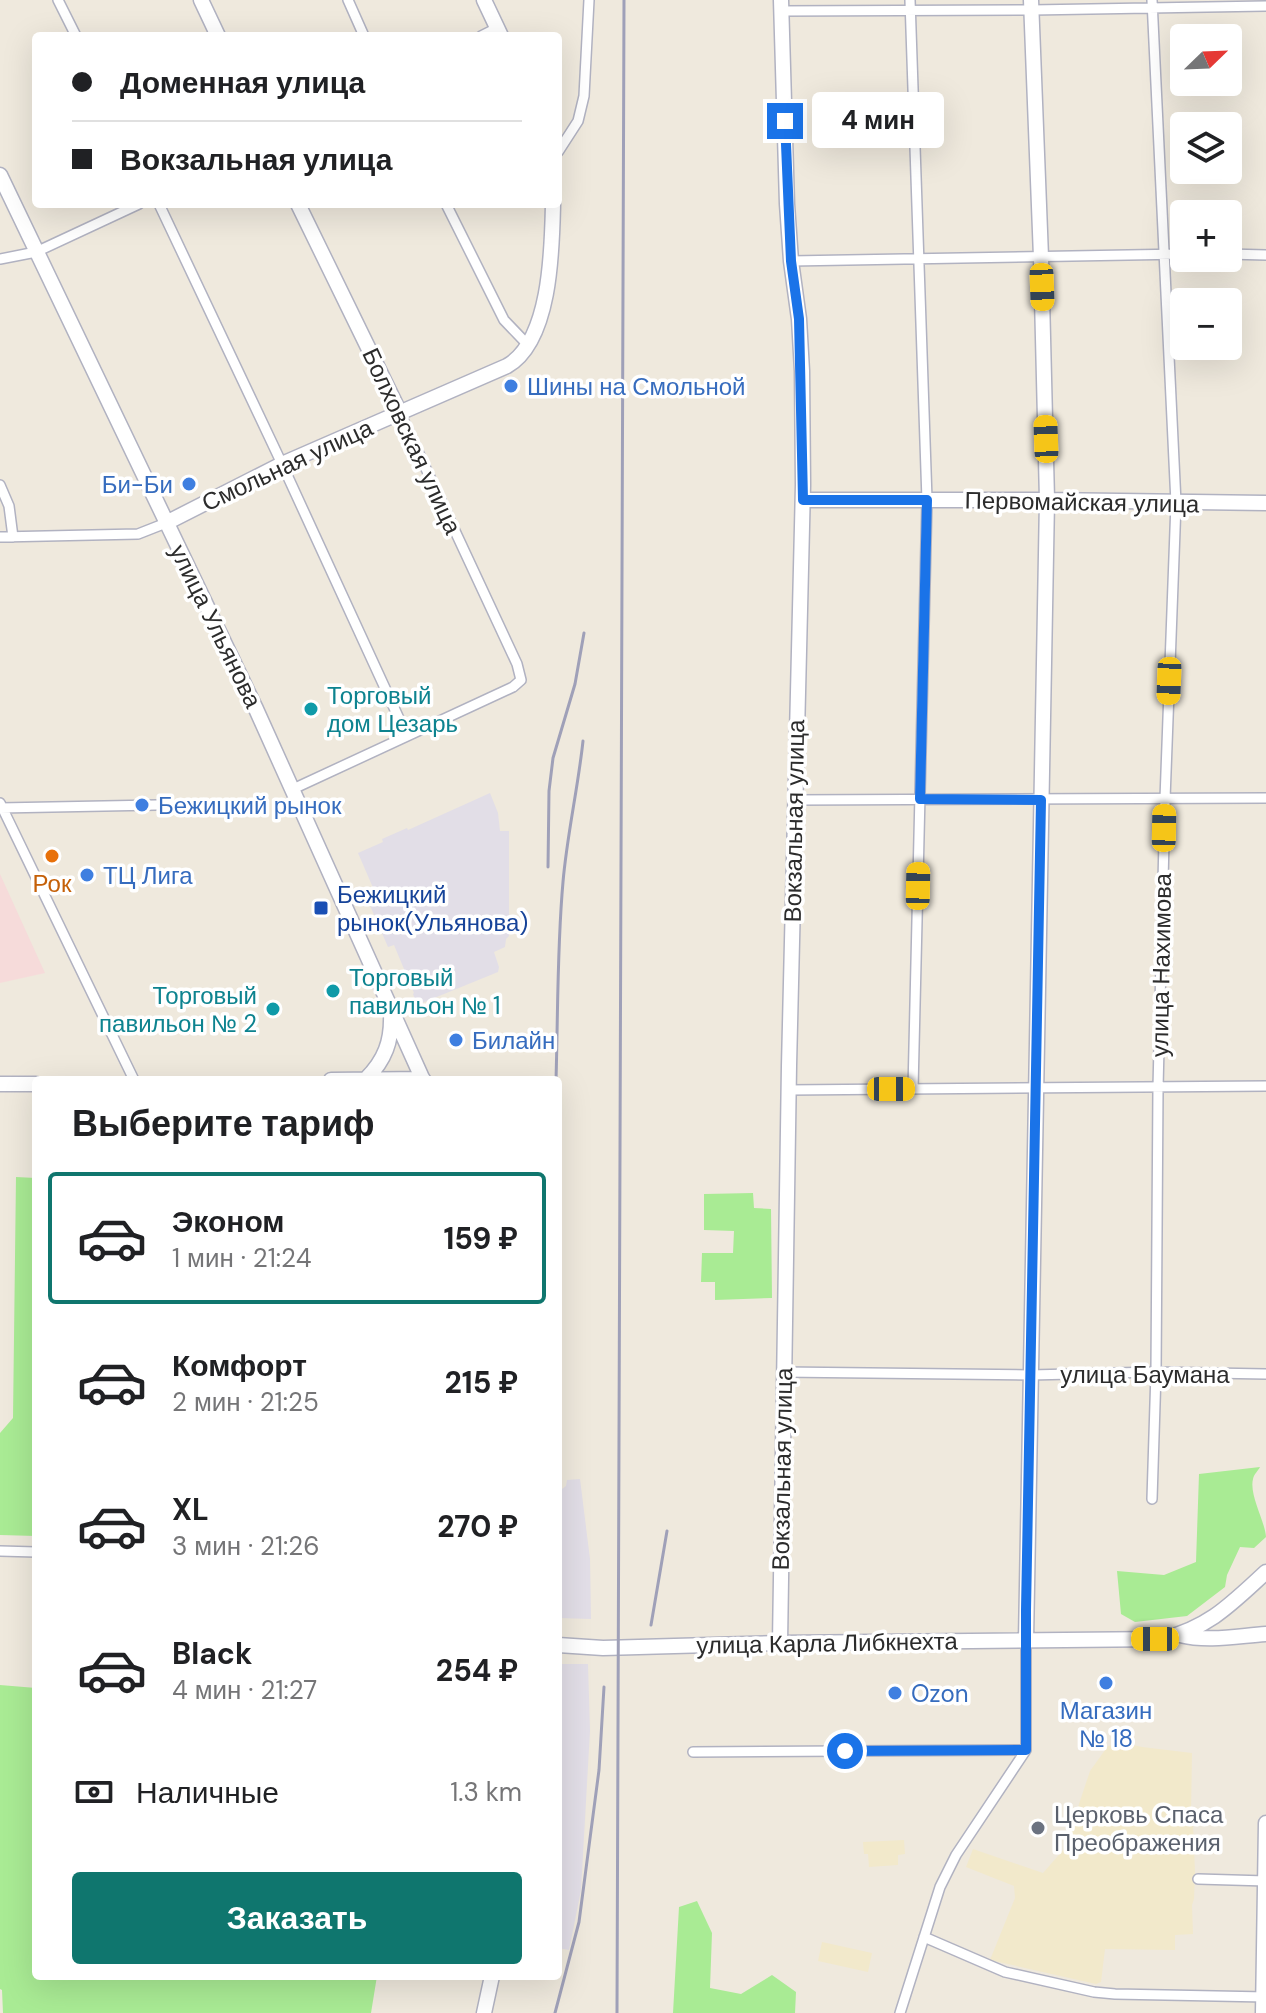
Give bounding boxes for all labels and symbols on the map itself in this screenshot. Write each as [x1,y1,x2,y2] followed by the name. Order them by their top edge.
[1170,24,1242,96] north arrow
[813,93,945,149] callout: 4 мин
[767,103,803,139] route end
[1029,263,1055,311] car
[355,343,469,540] street label: Болховская улица
[527,371,745,402] place label: Шины на Смольной
[502,377,520,395] marker: Шины на Смольной
[197,412,378,518] street label: Смольная улица
[1033,415,1059,463] car
[102,469,173,500] place label: Би-Би
[180,475,198,493] marker: Би-Би
[964,484,1200,520] street label: Первомайская улица
[163,539,269,713] street label: улица Ульянова
[1156,657,1182,705] car
[327,680,458,739] place label: Торговый дом Цезарь
[302,700,320,718] marker: Торговый дом Цезарь
[777,719,811,923] street label: Вокзальная улица
[158,790,342,821] place label: Бежицкий рынок
[133,796,151,814] marker: Бежицкий рынок
[1152,804,1176,852] car
[43,847,61,865] marker: Рок
[103,860,193,891] place label: ТЦ Лига
[906,862,930,910] car
[78,866,96,884] marker: ТЦ Лига
[33,868,72,899] place label: Рок
[1144,872,1178,1057] street label: улица Нахимова
[337,879,528,938] place label: Бежицкий рынок(Ульянова)
[312,899,330,917] marker: Бежицкий рынок(Ульянова)
[349,962,501,1021] place label: Торговый павильон № 1
[99,980,257,1039] place label: Торговый павильон № 2
[324,982,342,1000] marker: Торговый павильон № 1
[264,1000,282,1018] marker: Торговый павильон № 2
[472,1025,555,1056] place label: Билайн
[447,1031,465,1049] marker: Билайн
[867,1077,915,1101] car
[1060,1359,1230,1390] street label: улица Баумана
[765,1367,799,1571] street label: Вокзальная улица
[696,1625,959,1661] street label: улица Карла Либкнехта
[1131,1627,1179,1651] car
[1097,1674,1115,1692] marker: Магазин № 18
[911,1678,969,1709] place label: Ozon
[886,1684,904,1702] marker: Ozon
[1060,1695,1152,1754] place label: Магазин № 18
[827,1733,863,1769] route start
[1054,1799,1224,1858] place label: Церковь Спаса Преображения
[1029,1819,1047,1837] marker: Церковь Спаса Преображения

